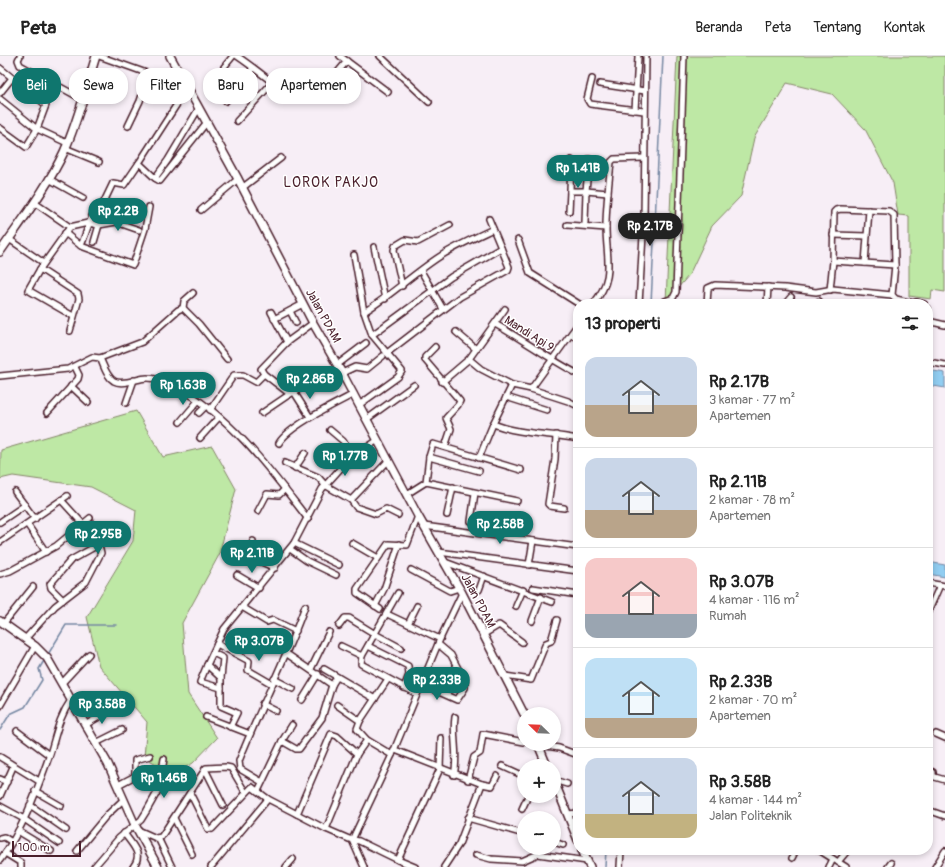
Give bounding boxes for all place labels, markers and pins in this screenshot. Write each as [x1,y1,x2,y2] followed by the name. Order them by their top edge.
[537,155,619,189] pin: Rp 1.41B
[81,198,155,232] pin: Rp 2.2B
[609,213,691,247] pin: Rp 2.17B
[269,366,351,400] pin: Rp 2.86B
[142,372,224,406] pin: Rp 1.63B
[304,443,386,477] pin: Rp 1.77B
[459,511,541,545] pin: Rp 2.58B
[57,521,139,555] pin: Rp 2.95B
[211,540,293,574] pin: Rp 2.11B
[218,628,300,662] pin: Rp 3.07B
[396,667,478,701] pin: Rp 2.33B
[61,691,143,725] pin: Rp 3.58B
[123,765,205,799] pin: Rp 1.46B

